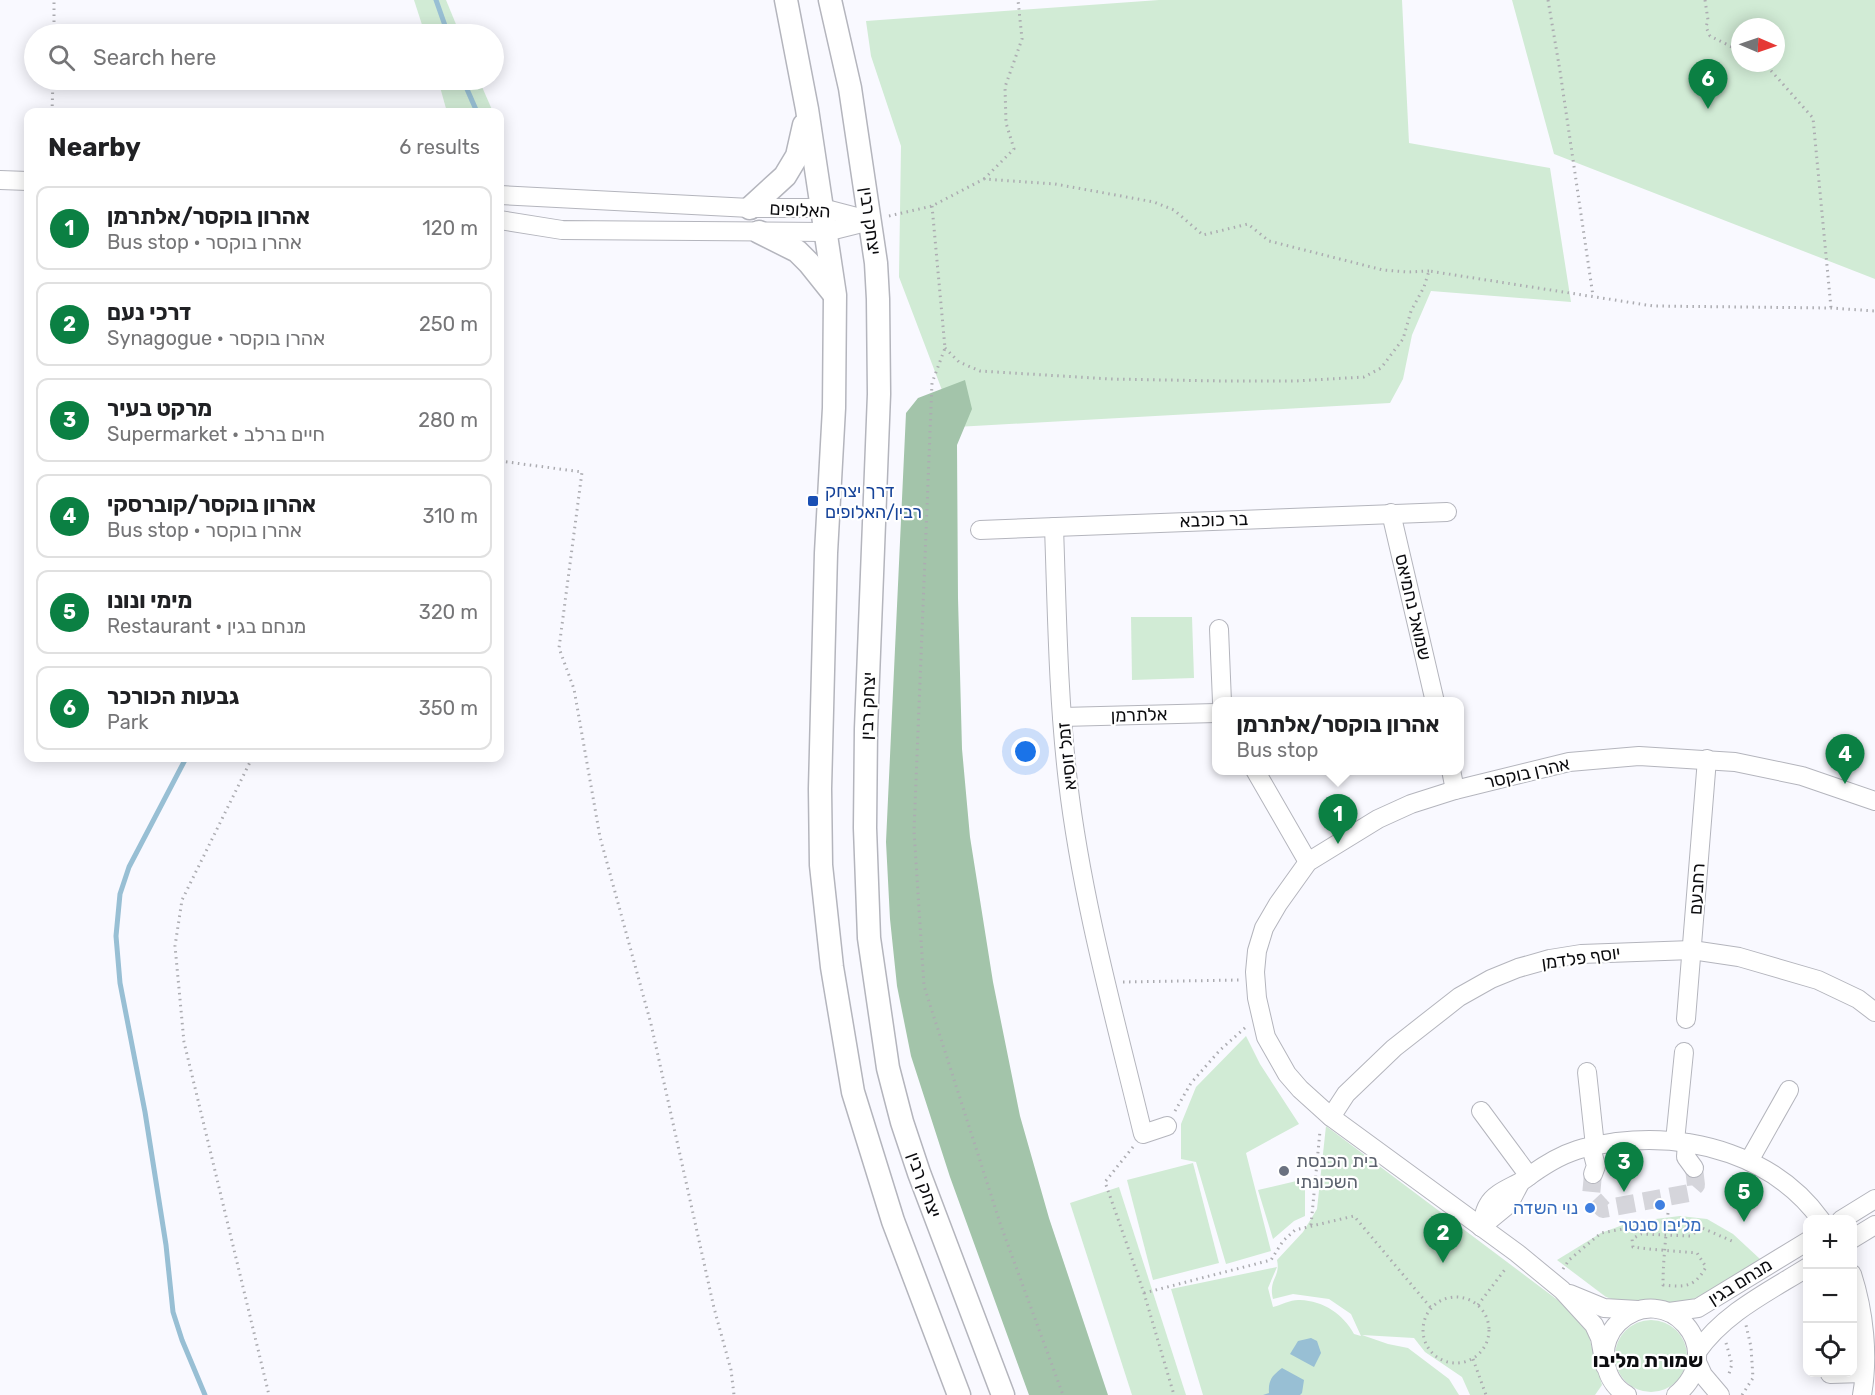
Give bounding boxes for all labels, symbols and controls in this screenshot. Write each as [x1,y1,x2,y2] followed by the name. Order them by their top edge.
[1731,18,1785,72] north arrow
[24,24,504,90] search box
[45,41,78,74] icon: search
[93,44,216,71] text: Search here
[1688,60,1728,109] pin: 6
[48,132,141,163] text: Nearby
[399,135,480,159] text: 6 results
[854,186,886,256] street label: יצחק רבין
[769,197,831,223] street label: האלופים
[107,203,310,230] text: אהרון בוקסר/אלתרמן
[65,216,74,240] text: 1
[422,216,478,240] text: 120 m
[107,230,302,254] text: Bus stop · אהרן בוקסר
[107,299,191,326] text: דרכי נעם
[63,312,76,336] text: 2
[419,312,478,336] text: 250 m
[107,326,325,350] text: Synagogue · אהרן בוקסר
[107,395,212,422] text: מרקט בעיר
[63,408,76,432] text: 3
[418,408,478,432] text: 280 m
[107,422,325,446] text: Supermarket · חיים ברלב
[825,480,922,523] place label: דרך יצחק רבין/האלופים
[107,491,316,518] text: אהרון בוקסר/קוברסקי
[806,494,820,508] marker: דרך יצחק רבין/האלופים
[63,504,76,528] text: 4
[422,504,478,528] text: 310 m
[1179,508,1249,532] street label: בר כוכבא
[107,518,302,542] text: Bus stop · אהרן בוקסר
[1390,552,1436,662] street label: שמואל נחמיאס
[107,587,192,614] text: מימי ונונו
[63,600,76,624] text: 5
[419,600,478,624] text: 320 m
[107,614,306,638] text: Restaurant · מנחם בגין
[856,672,880,740] street label: יצחק רבין
[107,683,239,710] text: גבעות הכורכר
[63,696,76,720] text: 6
[419,696,478,720] text: 350 m
[1212,697,1464,775] popup
[1110,703,1168,727] street label: אלתרמן
[107,710,149,734] text: Park
[1237,711,1439,738] text: אהרון בוקסר/אלתרמן
[1052,721,1082,791] street label: זמל זוסיא
[1826,734,1864,784] pin: 4
[1011,737,1040,766] your location
[1237,738,1318,762] text: Bus stop
[1482,753,1572,793] street label: אהרן בוקסר
[1318,794,1358,844] pin: 1
[1684,862,1710,916] street label: רחבעם
[1540,942,1622,974] street label: יוסף פלדמן
[1604,1142,1644,1192] pin: 3
[902,1149,946,1221] street label: יצחק רבין
[1296,1150,1378,1193] place label: בית הכנסת השכונתי
[1277,1164,1291,1178] marker: בית הכנסת השכונתי
[1724,1172,1764,1222] pin: 5
[1513,1197,1578,1219] place label: נוי השדה
[1653,1198,1667,1212] marker: מליבו סנטר
[1583,1201,1597,1215] marker: נוי השדה
[1424,1214,1462,1263] pin: 2
[1618,1214,1702,1236] place label: מליבו סנטר
[1803,1215,1857,1377] map controls
[1803,1215,1857,1269] button: +
[1704,1254,1776,1310] street label: מנחם בגין
[1803,1269,1857,1323] button: −
[1803,1323,1857,1377] button: locate
[1593,1348,1703,1372] district label: שמורת מליבו

